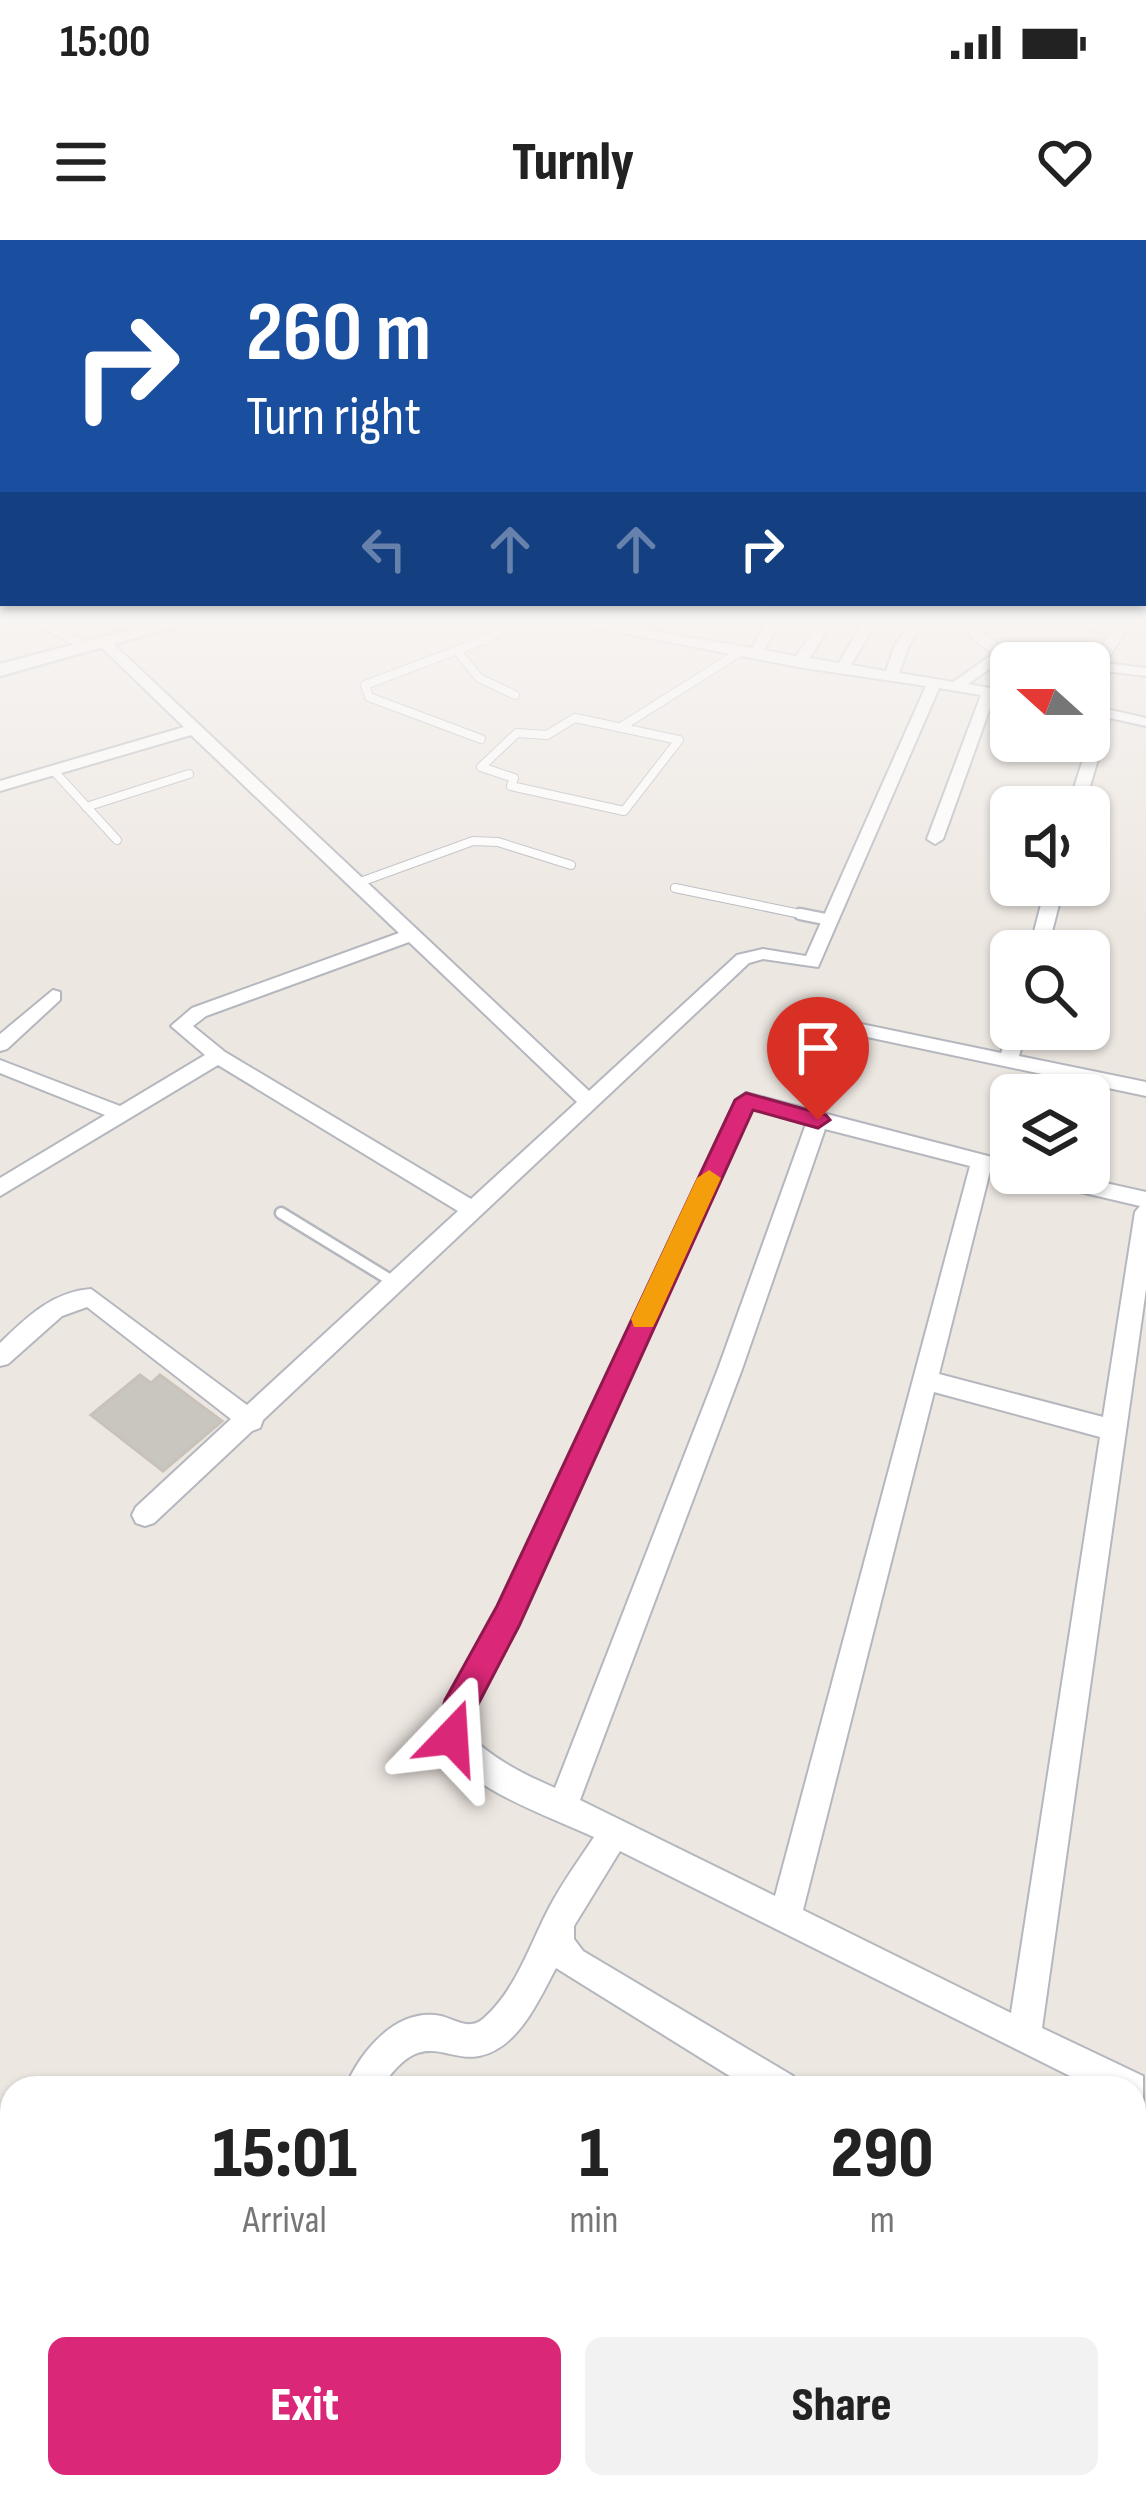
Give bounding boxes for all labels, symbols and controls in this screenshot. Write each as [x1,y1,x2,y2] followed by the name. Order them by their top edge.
[60,15,150,70] text: 15:00
[48,129,114,195] icon: menu
[1032,129,1098,195] icon: heart
[512,130,634,195] text: Turnly
[246,283,431,384] text: 260 m
[48,288,204,444] icon: right
[246,385,421,450] text: Turn right
[351,516,417,582] icon: left
[477,516,543,582] icon: ahead
[603,516,669,582] icon: ahead
[729,516,795,582] icon: right
[990,642,1110,762] north arrow
[990,642,1110,1194] map controls
[990,786,1110,906] button: sound
[990,930,1110,1050] button: search
[767,997,869,1120] pin
[785,1015,851,1081] icon: arrive
[990,1074,1110,1194] button: layers
[389,1674,515,1800] position arrow
[212,2111,357,2198] text: 15:01
[579,2111,609,2198] text: 1
[831,2111,934,2198] text: 290
[243,2197,327,2244] text: Arrival
[569,2197,618,2244] text: min
[870,2197,895,2244] text: m
[48,2337,561,2475] button: Exit
[585,2337,1098,2475] button: Share

